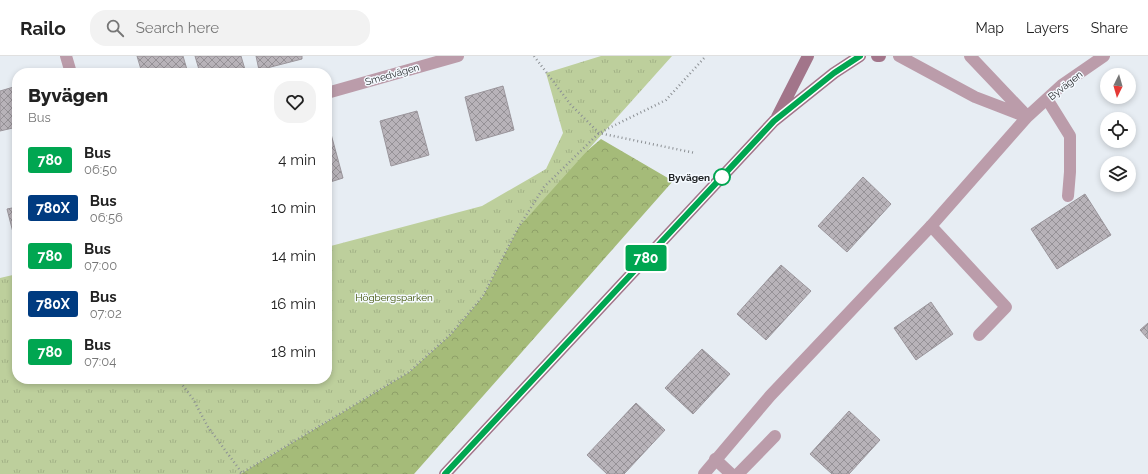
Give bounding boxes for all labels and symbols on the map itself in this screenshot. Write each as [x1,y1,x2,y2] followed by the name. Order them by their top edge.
[364,61,421,87] street label: Smedvägen
[1046,68,1085,102] street label: Byvägen
[1100,68,1136,104] north arrow
[713,168,731,186] marker: Byvägen
[668,172,710,183] place label: Byvägen
[623,245,669,271] line badge: 780
[355,292,433,303] park label: Högbergsparken

